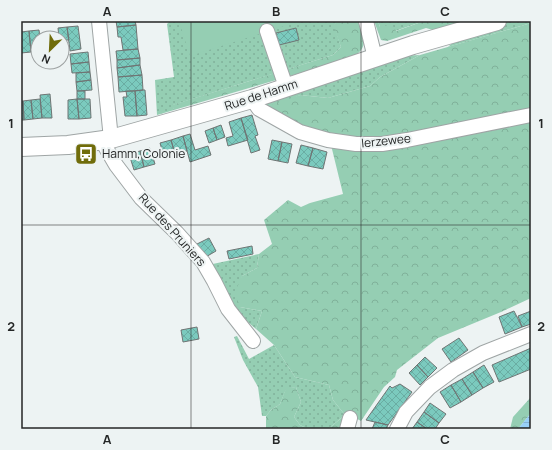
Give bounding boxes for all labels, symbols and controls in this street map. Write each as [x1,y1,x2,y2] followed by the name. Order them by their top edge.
[103,2,112,20] text: A
[272,2,280,20] text: B
[440,2,450,20] text: C
[30,30,70,70] north arrow
[39,51,52,68] text: N
[222,75,300,114] street label: Rue de Hamm
[8,114,14,132] text: 1
[538,114,544,132] text: 1
[360,129,412,152] street label: Ierzewee
[73,141,99,167] bus stop icon: Hamm, Colonie
[102,145,185,162] place label: Hamm, Colonie
[135,189,210,270] street label: Rue des Pruniers
[7,317,15,335] text: 2
[537,317,545,335] text: 2
[103,430,112,448] text: A
[272,430,280,448] text: B
[440,430,450,448] text: C

